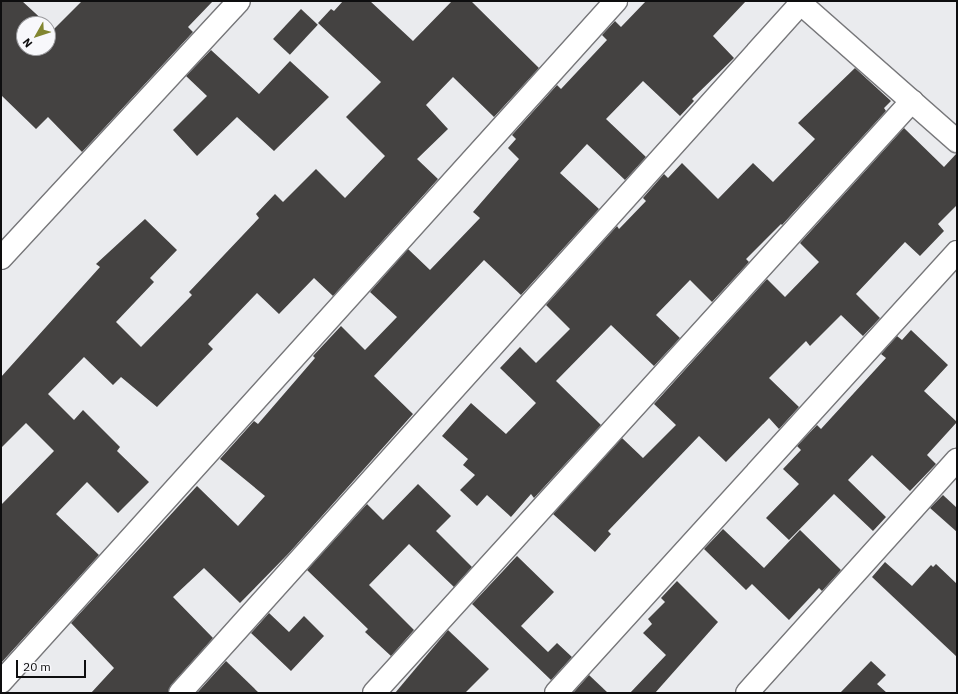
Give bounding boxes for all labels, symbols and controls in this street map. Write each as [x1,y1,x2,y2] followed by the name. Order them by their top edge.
[16,16,56,56] north arrow
[20,35,35,50] text: N
[18,652,88,678] scale bar
[23,659,51,674] text: 20 m

